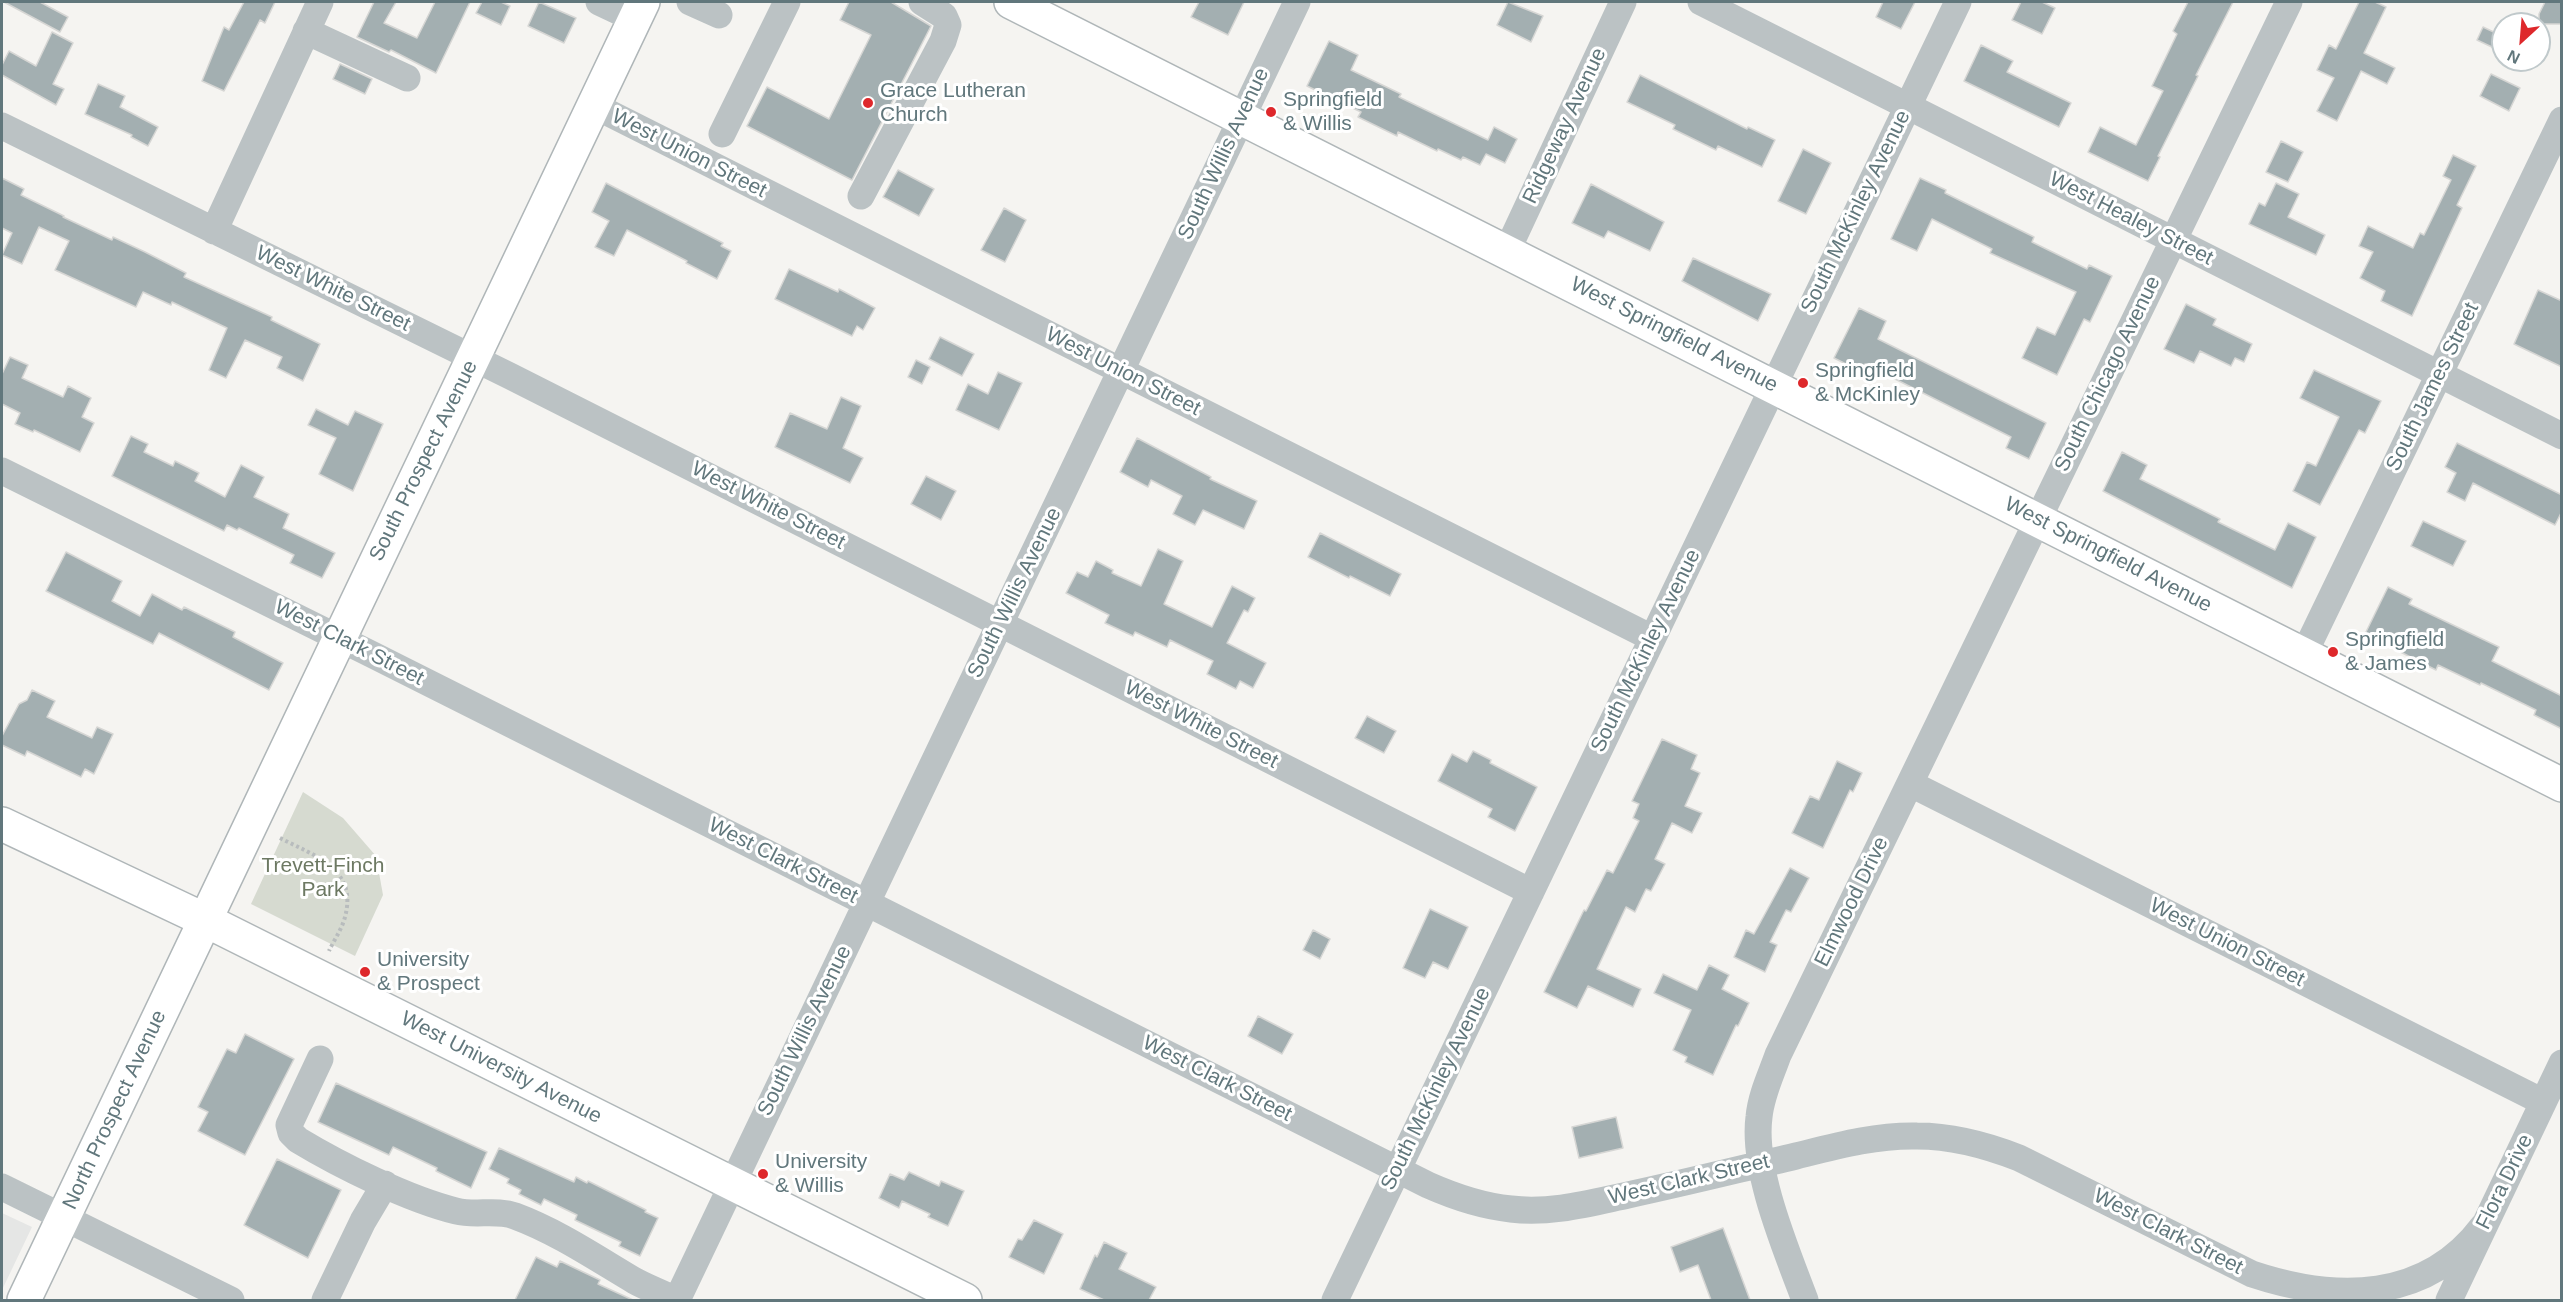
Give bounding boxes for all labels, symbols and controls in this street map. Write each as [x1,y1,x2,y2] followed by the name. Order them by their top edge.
[2491,12,2551,72] north arrow
[1518,44,1612,208] street label: Ridgeway Avenue
[2505,47,2523,67] text: N
[1173,64,1275,244] street label: South Willis Avenue
[880,78,1026,128] place label: Grace Lutheran Church
[1283,87,1382,137] place label: Springfield & Willis
[861,96,875,110] marker: Grace Lutheran Church
[608,104,770,204] street label: West Union Street
[1264,105,1278,119] marker: Springfield & Willis
[1796,106,1916,318] street label: South McKinley Avenue
[2045,167,2217,271] street label: West Healey Street
[252,241,414,337] street label: West White Street
[1566,272,1782,398] street label: West Springfield Avenue
[2050,272,2166,476] street label: South Chicago Avenue
[2381,299,2485,475] street label: South James Street
[1042,322,1204,422] street label: West Union Street
[364,356,484,566] street label: South Prospect Avenue
[1815,358,1920,408] place label: Springfield & McKinley
[1796,376,1810,390] marker: Springfield & McKinley
[687,456,849,556] street label: West White Street
[2000,492,2216,618] street label: West Springfield Avenue
[963,504,1067,682] street label: South Willis Avenue
[1586,545,1706,757] street label: South McKinley Avenue
[270,595,428,691] street label: West Clark Street
[2345,627,2444,677] place label: Springfield & James
[2326,645,2340,659] marker: Springfield & James
[1120,675,1282,775] street label: West White Street
[704,813,862,909] street label: West Clark Street
[1810,833,1894,971] street label: Elmwood Drive
[262,853,384,903] park label: Trevett-Finch Park
[2146,893,2308,993] street label: West Union Street
[753,942,857,1120] street label: South Willis Avenue
[377,947,480,997] place label: University & Prospect
[358,965,372,979] marker: University & Prospect
[1376,983,1496,1195] street label: South McKinley Avenue
[58,1006,172,1214] street label: North Prospect Avenue
[396,1006,606,1130] street label: West University Avenue
[1138,1031,1296,1127] street label: West Clark Street
[2471,1130,2539,1234] street label: Flora Drive
[775,1149,867,1199] place label: University & Willis
[1606,1149,1772,1211] street label: West Clark Street
[756,1167,770,1181] marker: University & Willis
[2089,1184,2247,1280] street label: West Clark Street

